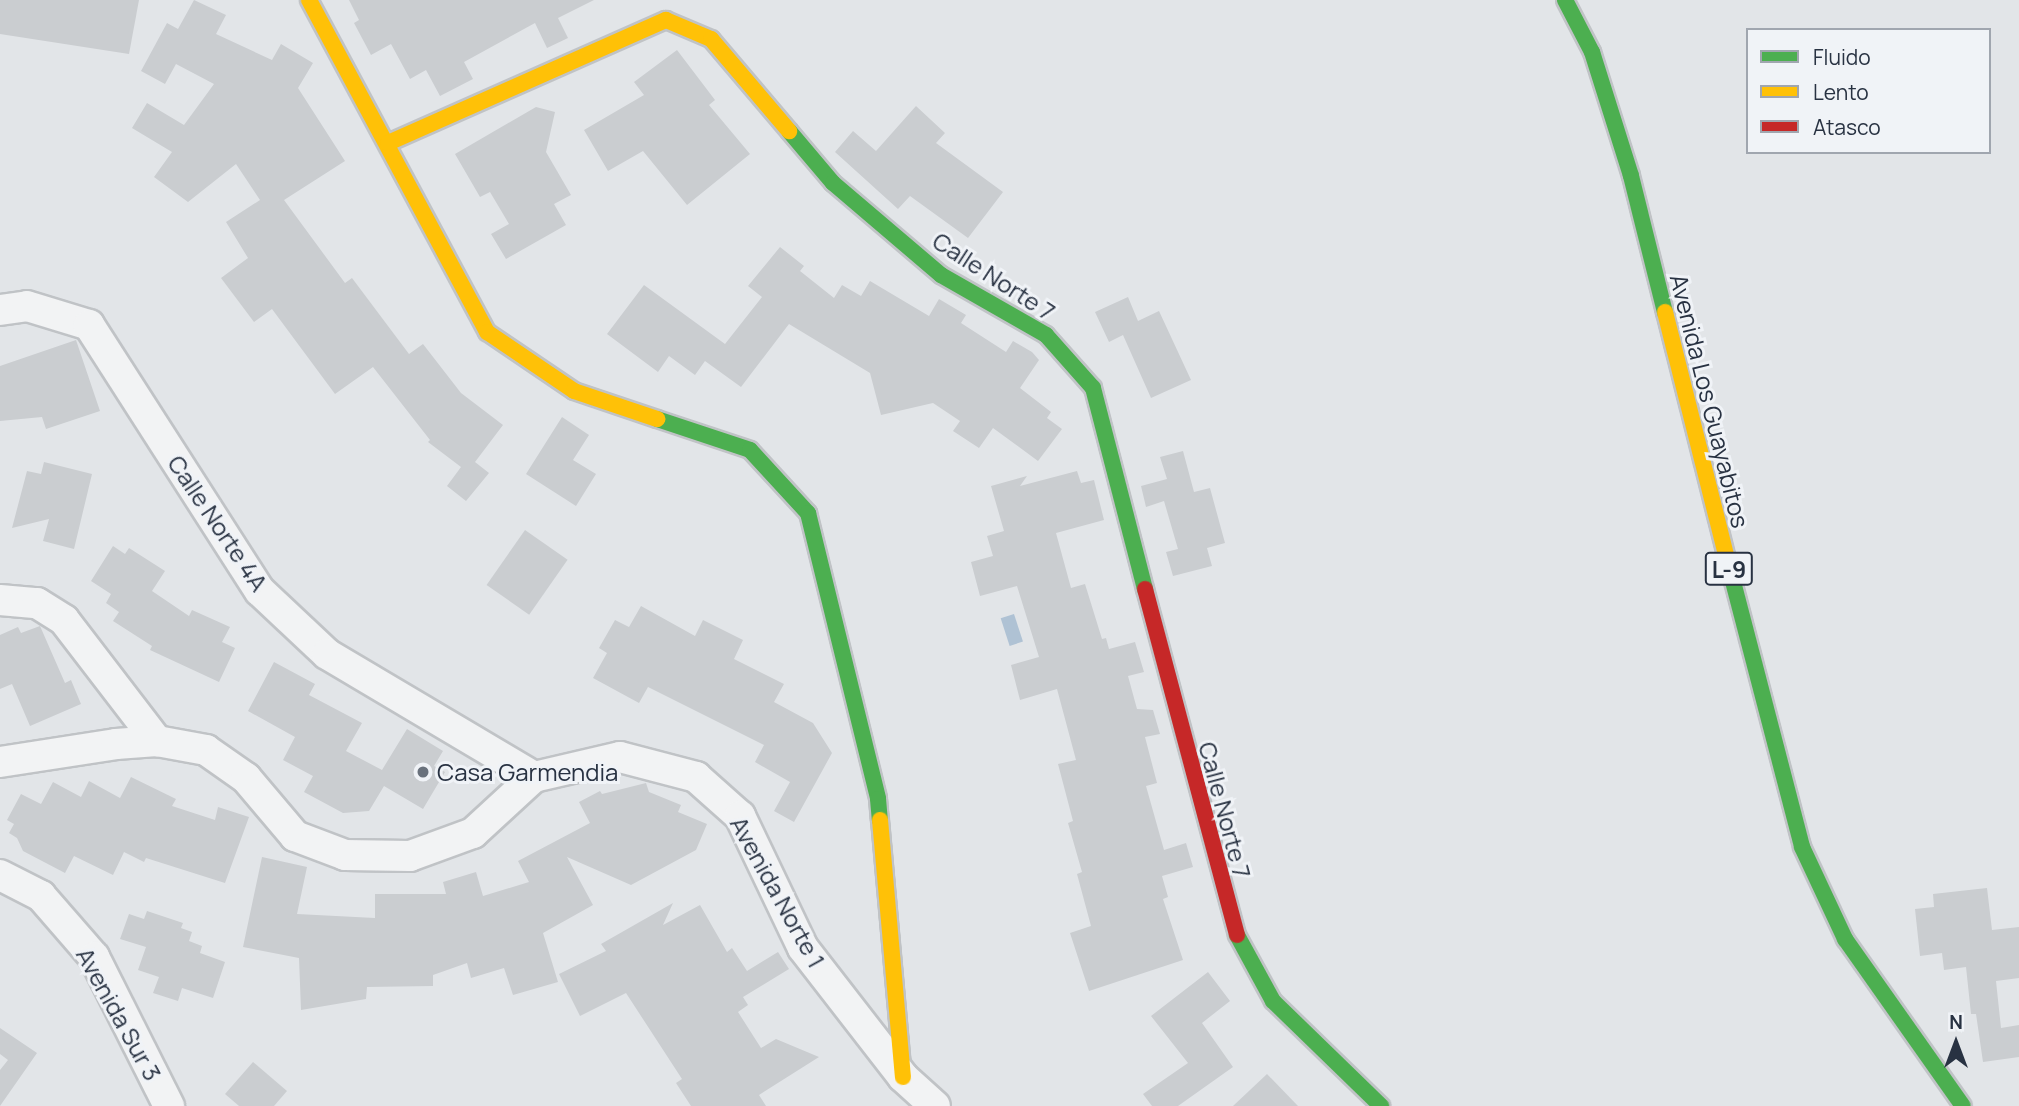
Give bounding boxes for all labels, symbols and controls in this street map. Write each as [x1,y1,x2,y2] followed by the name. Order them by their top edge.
[1746,28,1991,154] legend
[1813,43,1871,71] text: Fluido
[1813,78,1869,106] text: Lento
[1813,113,1881,141] text: Atasco
[928,226,1060,326] street label: Calle Norte 7
[1665,271,1755,531] street label: Avenida Los Guayabitos
[162,450,274,596] street label: Calle Norte 4A
[1704,550,1754,589] road number: L-9
[1193,739,1257,881] street label: Calle Norte 7
[437,758,618,786] place label: Casa Garmendia
[415,764,431,780] marker: Casa Garmendia
[725,811,831,973] street label: Avenida Norte 1
[71,942,167,1086] street label: Avenida Sur 3
[1921,1008,1991,1078] north arrow
[1949,1009,1963,1035] text: N

